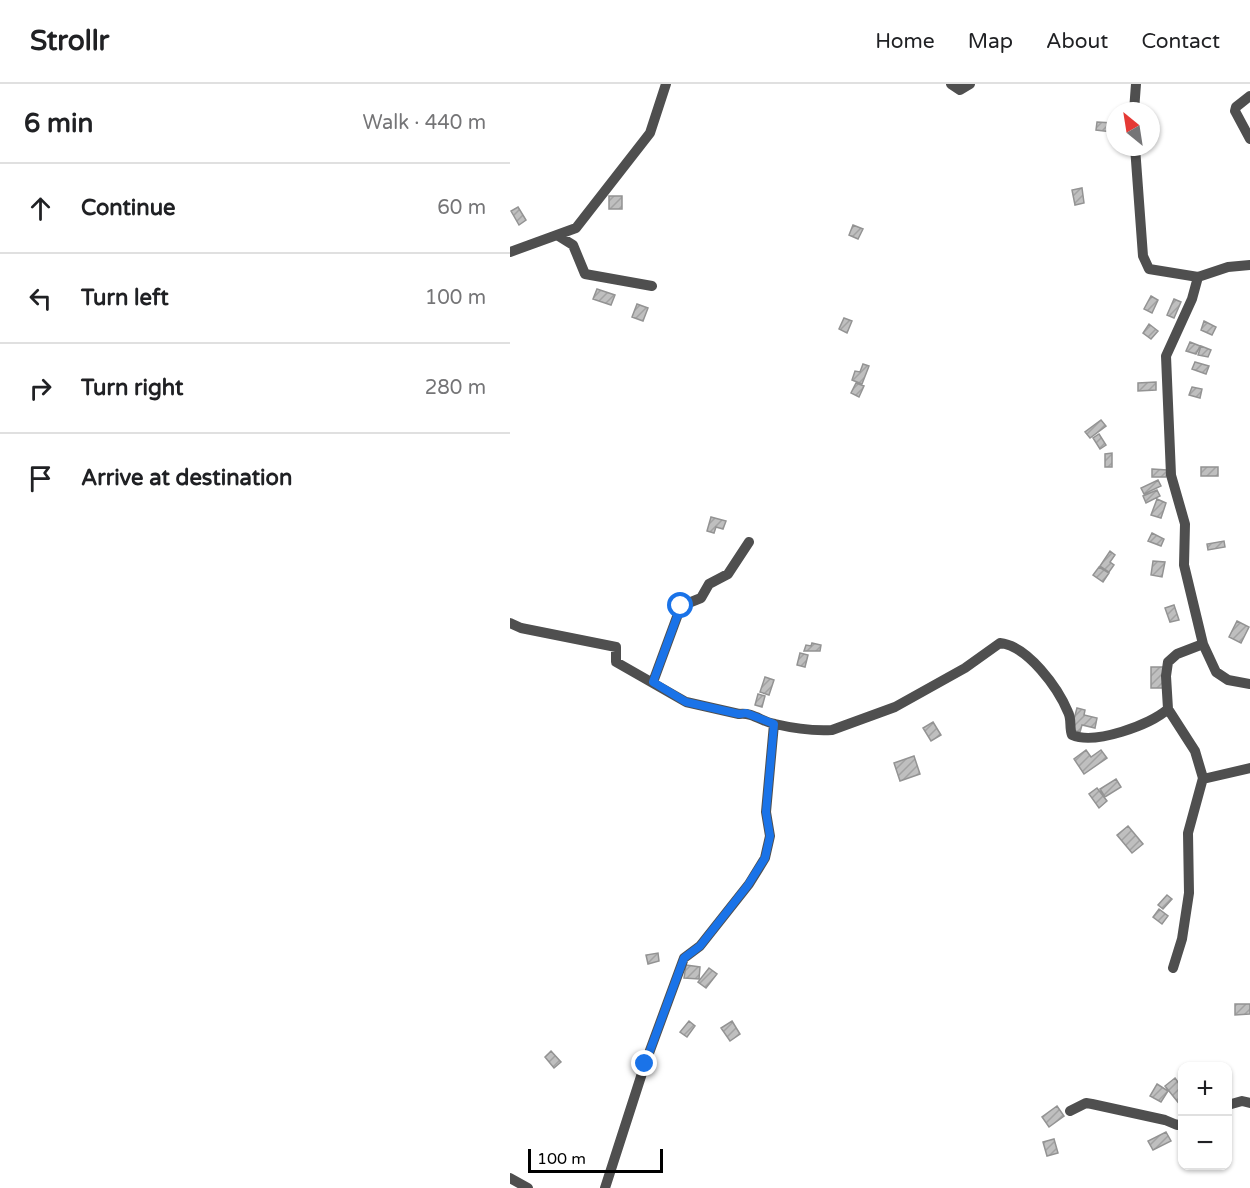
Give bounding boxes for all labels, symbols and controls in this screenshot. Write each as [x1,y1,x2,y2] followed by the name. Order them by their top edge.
[30,24,109,58] text: Strollr
[875,29,935,54] text: Home
[968,29,1013,54] text: Map
[1046,29,1108,54] text: About
[1141,29,1220,54] text: Contact
[1106,102,1160,156] north arrow
[24,108,93,139] text: 6 min
[363,111,486,135] text: Walk · 440 m
[24,192,57,225] icon: ahead
[81,195,176,221] text: Continue
[437,196,486,220] text: 60 m
[24,282,57,315] icon: left
[81,285,169,311] text: Turn left
[425,286,486,310] text: 100 m
[24,372,57,405] icon: right
[81,375,183,401] text: Turn right
[425,376,486,400] text: 280 m
[24,462,57,495] icon: arrive
[81,465,292,491] text: Arrive at destination
[667,592,693,618] route start
[631,1050,657,1076] route end
[1178,1062,1232,1170] map controls
[1178,1062,1232,1116] button: +
[1178,1116,1232,1170] button: −
[528,1146,663,1174] scale bar
[537,1149,586,1169] text: 100 m

